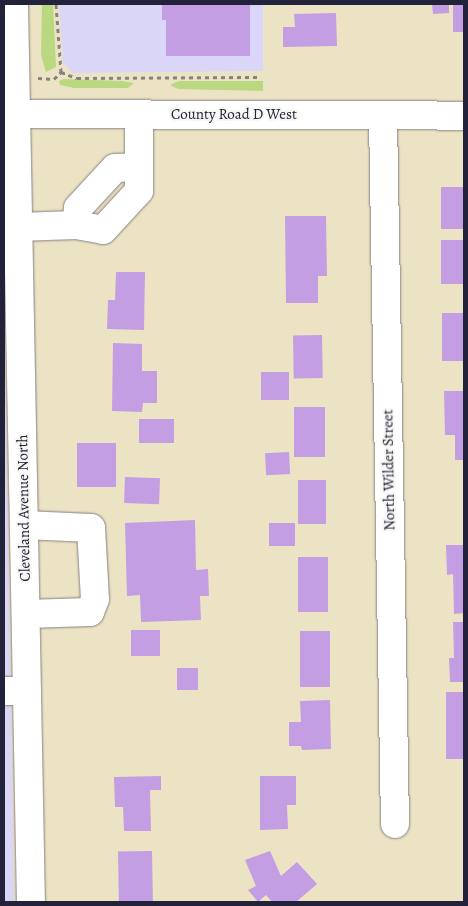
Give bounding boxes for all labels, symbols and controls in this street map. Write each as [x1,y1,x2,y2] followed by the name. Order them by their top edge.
[171,106,297,124] street label: County Road D West
[379,409,399,531] street label: North Wilder Street
[14,434,34,582] street label: Cleveland Avenue North

